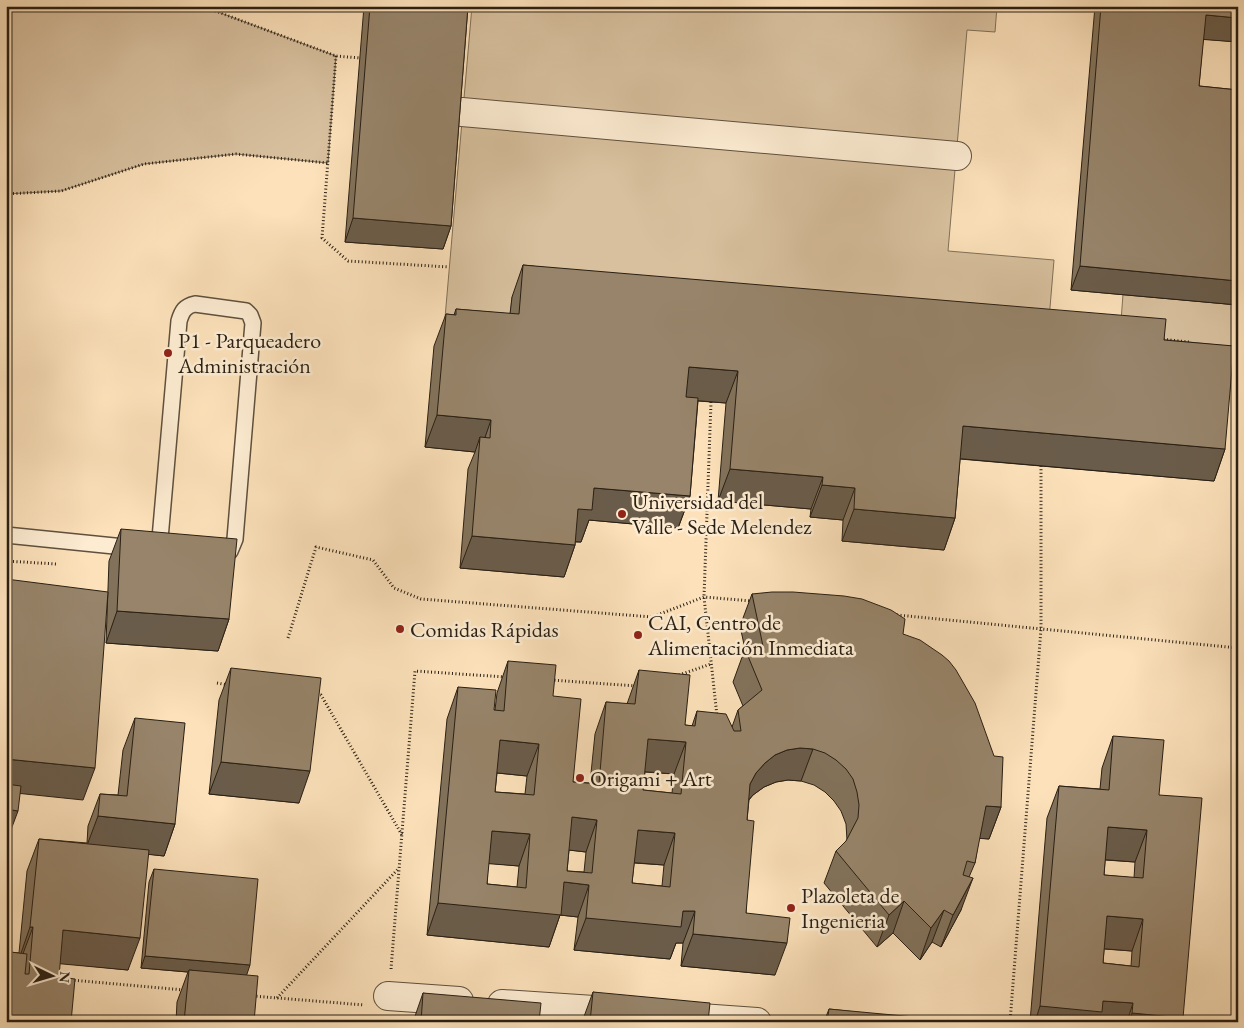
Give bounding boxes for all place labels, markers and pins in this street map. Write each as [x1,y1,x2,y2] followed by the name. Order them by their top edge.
[177,326,321,380] place label: P1 - Parqueadero Administración
[162,347,174,359] marker: P1 - Parqueadero Administración
[632,487,812,541] place label: Universidad del Valle - Sede Melendez
[616,508,628,520] marker: Universidad del Valle - Sede Melendez
[647,608,854,662] place label: CAI, Centro de Alimentación Inmediata
[410,615,559,644] place label: Comidas Rápidas
[394,623,406,635] marker: Comidas Rápidas
[632,629,644,641] marker: CAI, Centro de Alimentación Inmediata
[590,764,712,793] place label: Origami + Art
[574,772,586,784] marker: Origami + Art
[801,881,900,935] place label: Plazoleta de Ingenieria
[785,902,797,914] marker: Plazoleta de Ingenieria

